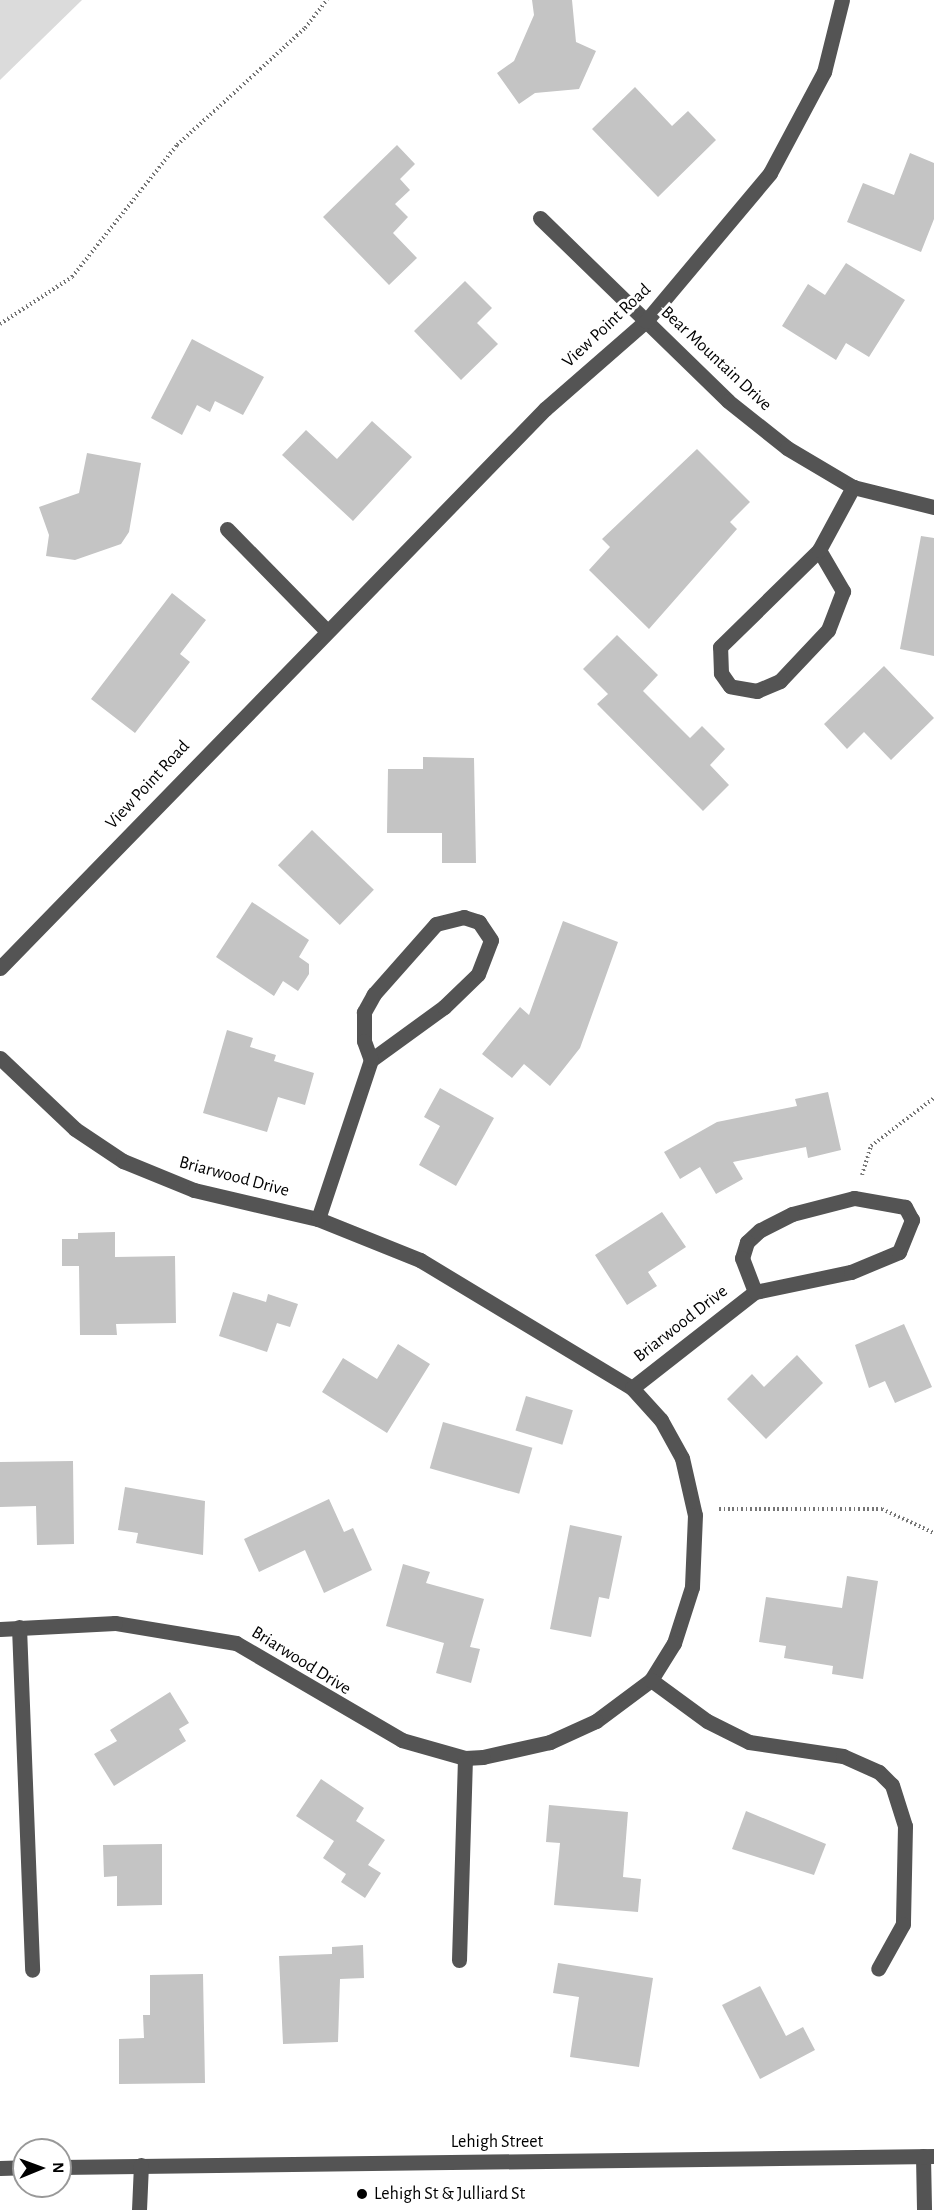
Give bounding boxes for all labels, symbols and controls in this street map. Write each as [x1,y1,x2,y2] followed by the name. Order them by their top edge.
[558,279,656,373] street label: View Point Road
[656,302,776,416] street label: Bear Mountain Drive
[101,736,195,834] street label: View Point Road
[177,1152,291,1202] street label: Briarwood Drive
[630,1281,732,1367] street label: Briarwood Drive
[247,1622,355,1700] street label: Briarwood Drive
[451,2131,543,2153] street label: Lehigh Street
[12,2138,72,2198] north arrow
[50,2162,66,2173] text: N
[374,2183,525,2205] place label: Lehigh St & Julliard St
[355,2187,369,2201] marker: Lehigh St & Julliard St

